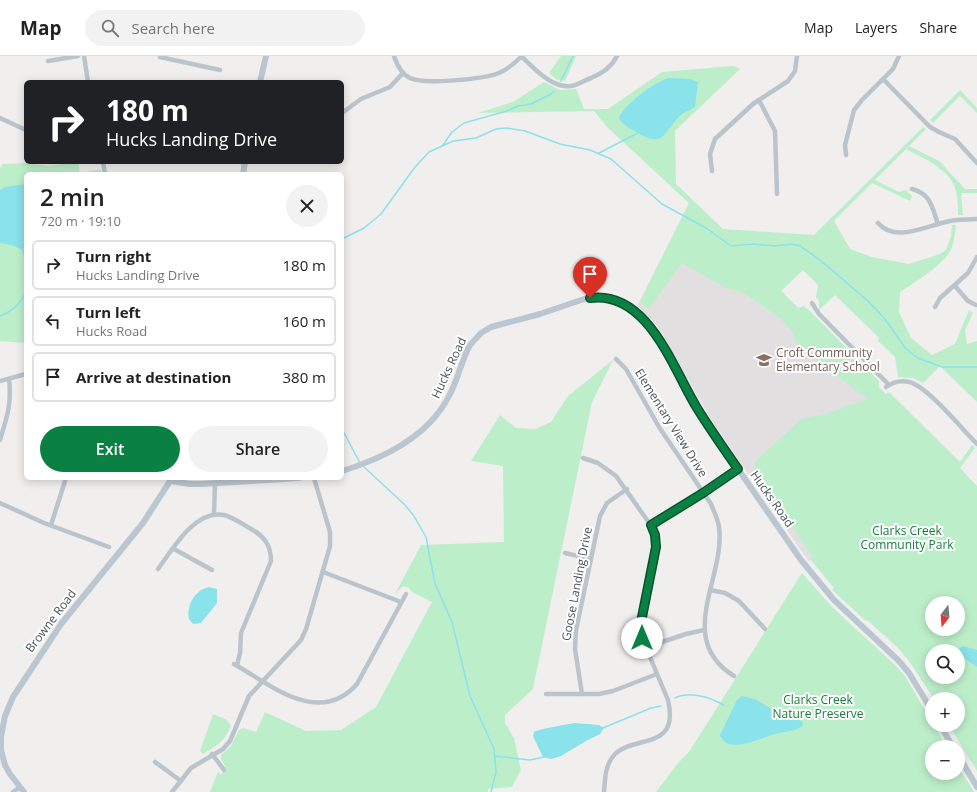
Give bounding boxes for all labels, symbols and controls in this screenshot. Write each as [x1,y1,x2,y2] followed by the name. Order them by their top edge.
[85,10,365,46] search box
[20,15,61,41] text: Map
[99,17,121,39] icon: search
[131,18,215,38] text: Search here
[804,18,833,37] text: Map
[855,18,897,37] text: Layers
[919,18,957,37] text: Share
[106,91,189,129] text: 180 m
[40,96,92,148] icon: right
[106,127,277,151] text: Hucks Landing Drive
[40,180,105,213] text: 2 min
[286,185,328,227] button: close
[40,212,121,230] text: 720 m · 19:10
[76,246,151,266] text: Turn right
[42,254,64,276] icon: right
[282,255,326,275] text: 180 m
[573,257,607,298] pin
[579,263,601,285] icon: arrive
[76,266,200,284] text: Hucks Landing Drive
[76,302,141,322] text: Turn left
[42,310,64,332] icon: left
[282,311,326,331] text: 160 m
[76,322,147,340] text: Hucks Road
[427,334,470,401] street label: Hucks Road
[776,344,880,375] place label: Croft Community Elementary School
[755,351,773,369] school or university icon: Croft Community Elementary School
[631,365,712,481] street label: Elementary View Drive
[42,366,64,388] icon: arrive
[76,367,231,387] text: Arrive at destination
[282,367,326,387] text: 380 m
[40,426,180,472] button: Exit
[188,426,328,472] button: Share
[747,467,798,531] street label: Hucks Road
[860,522,954,553] park label: Clarks Creek Community Park
[557,525,596,642] street label: Goose Landing Drive
[21,586,80,656] street label: Browne Road
[925,596,965,636] north arrow
[925,596,965,780] map controls
[621,617,663,659] position arrow
[925,644,965,684] button: search
[772,691,864,722] park label: Clarks Creek Nature Preserve
[925,692,965,732] button: +
[925,740,965,780] button: −

